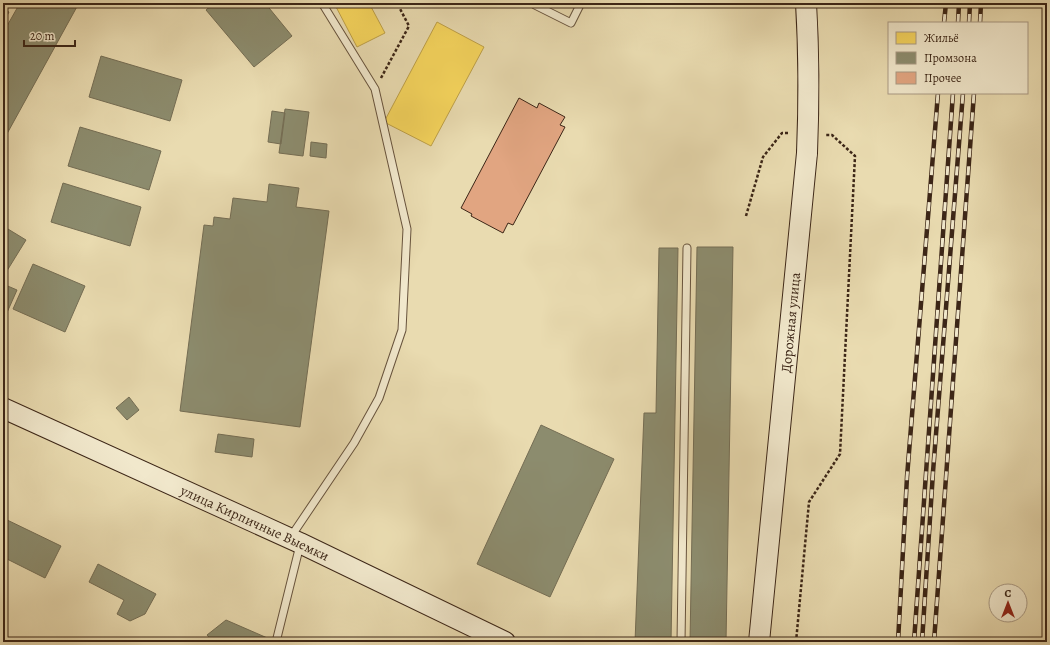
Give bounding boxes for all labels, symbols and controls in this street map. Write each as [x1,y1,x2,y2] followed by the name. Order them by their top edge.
[24,22,75,48] scale bar
[888,22,1028,94] legend
[30,28,54,44] text: 20 m
[924,30,959,46] text: Жильё
[924,50,977,66] text: Промзона
[924,70,962,86] text: Прочее
[776,271,805,374] street label: Дорожная улица
[177,480,333,565] street label: улица Кирпичные Выемки
[988,583,1028,623] north arrow
[1005,586,1012,601] text: С

